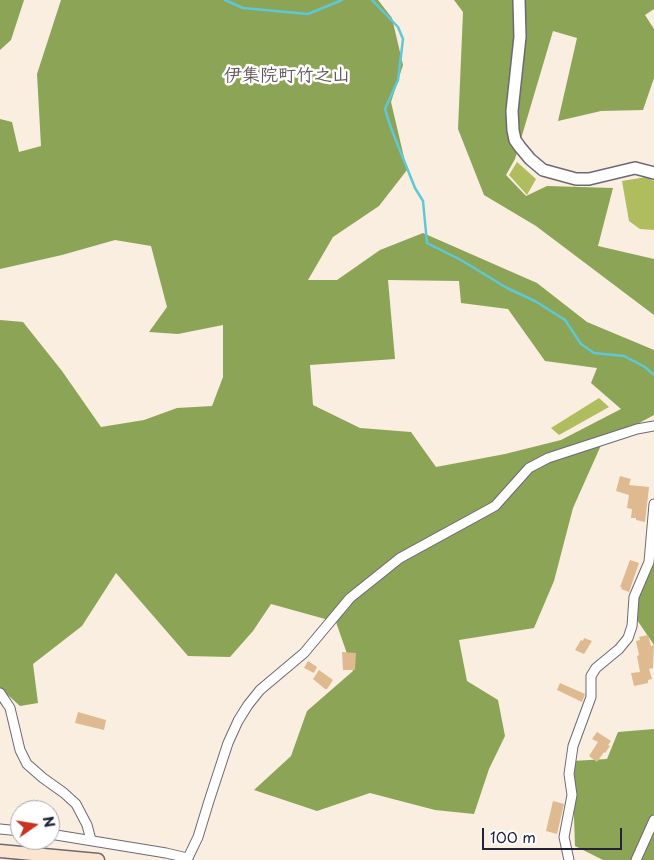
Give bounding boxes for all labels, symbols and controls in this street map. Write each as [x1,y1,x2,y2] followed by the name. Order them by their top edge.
[224,65,350,87] district label: 伊集院町竹之山
[10,800,60,850] north arrow
[38,814,61,830] text: N
[484,818,624,850] scale bar
[490,825,536,848] text: 100 m

